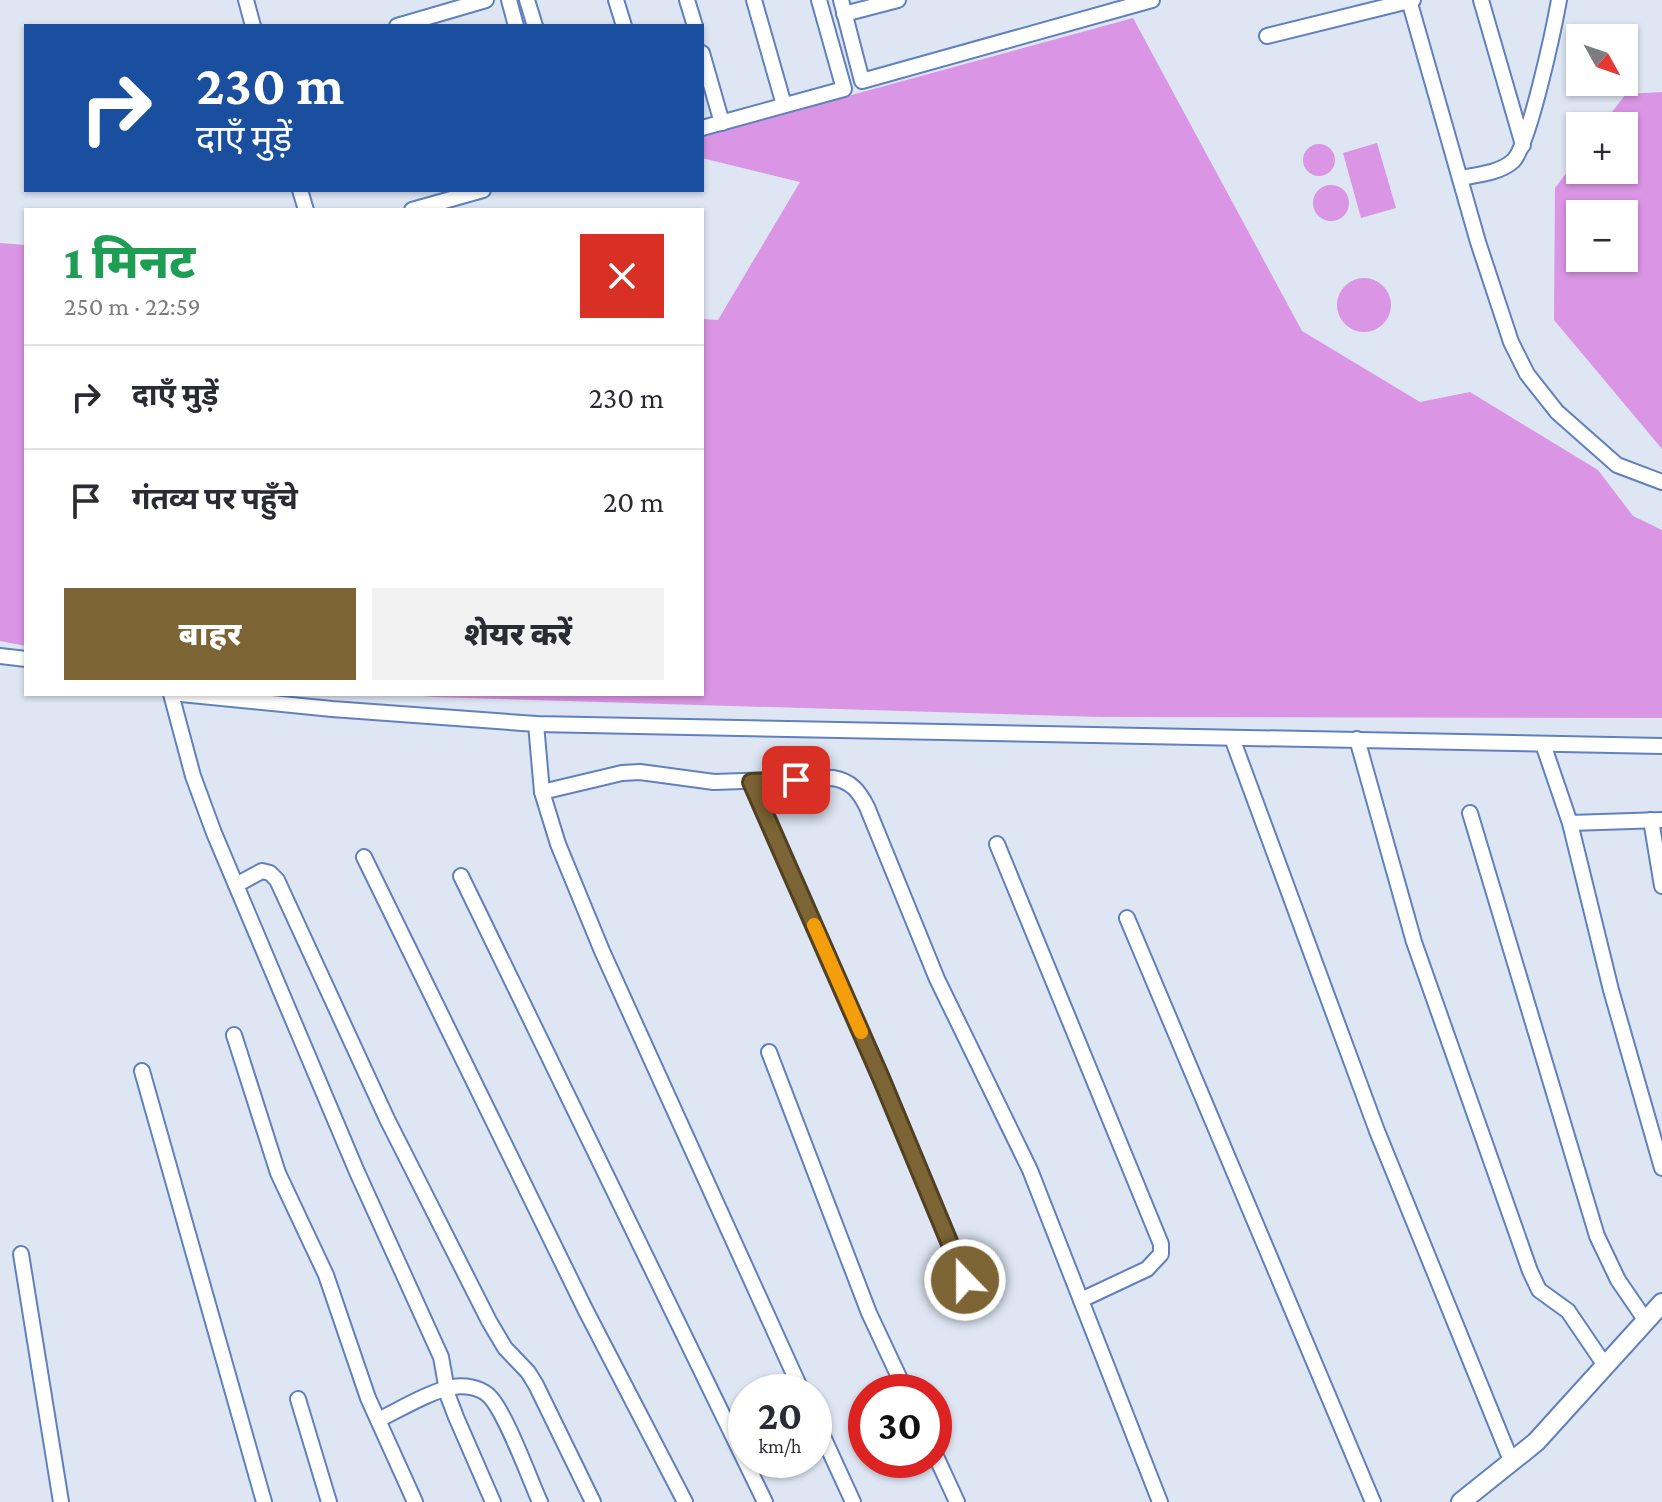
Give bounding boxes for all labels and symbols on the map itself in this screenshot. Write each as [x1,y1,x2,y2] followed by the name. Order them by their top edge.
[1566,24,1638,96] north arrow
[762,746,830,814] pin
[923,1238,1007,1322] position arrow
[848,1374,952,1478] speed limit sign: 30

